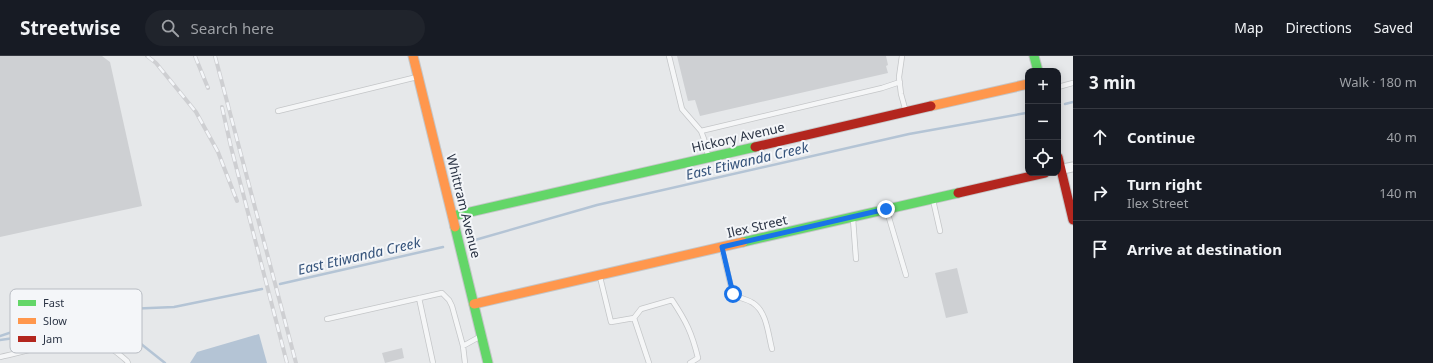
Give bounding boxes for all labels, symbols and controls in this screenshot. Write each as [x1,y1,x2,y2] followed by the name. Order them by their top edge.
[145,10,425,46] search box
[20,15,121,41] text: Streetwise
[159,17,181,39] icon: search
[191,18,274,38] text: Search here
[1234,18,1263,37] text: Map
[1285,18,1352,37] text: Directions
[1374,18,1413,37] text: Saved
[1025,68,1061,176] map controls
[1025,68,1061,104] button: +
[1089,71,1136,94] text: 3 min
[1339,73,1417,91] text: Walk · 180 m
[1025,104,1061,140] button: −
[690,118,786,156] street label: Hickory Avenue
[1089,126,1111,148] icon: ahead
[1127,127,1195,147] text: Continue
[1387,128,1417,146] text: 40 m
[684,137,811,184] water label: East Etiwanda Creek
[1025,140,1061,176] button: locate
[442,152,486,260] street label: Whittram Avenue
[1127,174,1202,194] text: Turn right
[1089,182,1111,204] icon: right
[1379,184,1417,202] text: 140 m
[1127,194,1188,212] text: Ilex Street
[877,200,895,218] route end
[725,210,789,242] street label: Ilex Street
[296,232,423,279] water label: East Etiwanda Creek
[1089,238,1111,260] icon: arrive
[1127,239,1282,259] text: Arrive at destination
[724,285,742,303] route start
[10,289,142,353] legend
[43,295,64,310] text: Fast
[43,313,67,328] text: Slow
[42,331,62,346] text: Jam

